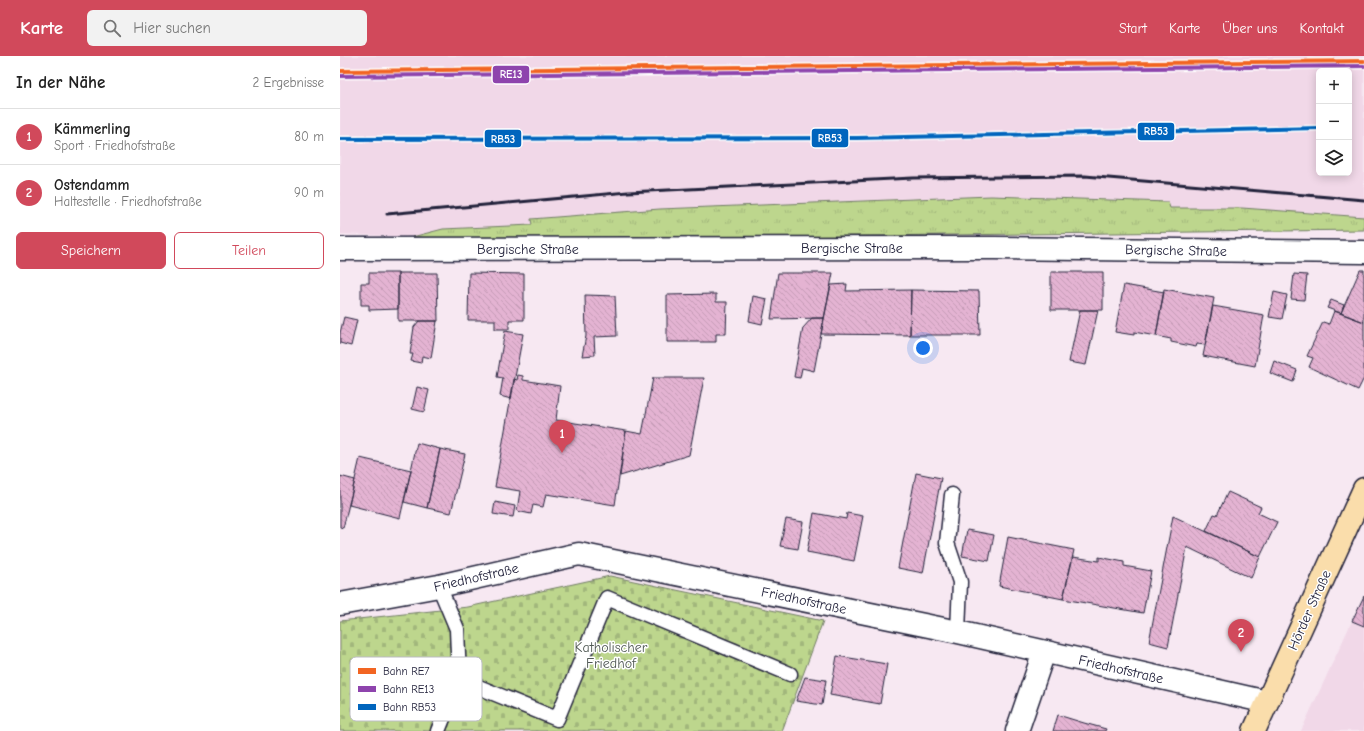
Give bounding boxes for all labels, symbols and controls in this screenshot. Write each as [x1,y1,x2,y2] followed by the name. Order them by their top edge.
[87,10,367,46] search box
[20,17,63,39] text: Karte
[101,17,123,39] icon: search
[133,19,211,37] text: Hier suchen
[1119,20,1147,37] text: Start
[1169,20,1200,37] text: Karte
[1222,20,1277,37] text: Über uns
[1299,20,1344,37] text: Kontakt
[492,65,530,84] line badge: RE13
[500,68,522,81] text: RE13
[1316,68,1352,176] map controls
[1316,68,1352,104] button: +
[16,73,105,92] text: In der Nähe
[252,75,324,90] text: 2 Ergebnisse
[1316,104,1352,140] button: −
[54,120,131,138] text: Kämmerling
[1137,122,1175,141] line badge: RB53
[1144,125,1168,138] text: RB53
[811,128,849,148] line badge: RB53
[26,129,32,144] text: 1
[294,129,324,144] text: 80 m
[484,129,522,148] line badge: RB53
[818,132,842,145] text: RB53
[491,133,515,146] text: RB53
[54,138,175,153] text: Sport · Friedhofstraße
[1316,140,1352,176] button: layers
[54,176,129,194] text: Ostendamm
[26,185,32,200] text: 2
[294,185,324,200] text: 90 m
[54,194,202,209] text: Haltestelle · Friedhofstraße
[16,232,166,269] button: Speichern
[174,232,324,269] button: Teilen
[801,240,903,257] street label: Bergische Straße
[477,241,579,258] street label: Bergische Straße
[1125,241,1227,260] street label: Bergische Straße
[913,338,933,358] your location
[549,420,575,453] pin: 1
[432,559,520,596] street label: Friedhofstraße
[1284,567,1335,653] street label: Hörder Straße
[760,583,848,618] street label: Friedhofstraße
[1228,619,1254,652] pin: 2
[575,639,648,672] park label: Katholischer Friedhof
[1077,651,1165,688] street label: Friedhofstraße
[350,657,482,721] legend
[383,665,430,678] text: Bahn RE7
[383,683,434,696] text: Bahn RE13
[383,701,436,714] text: Bahn RB53

